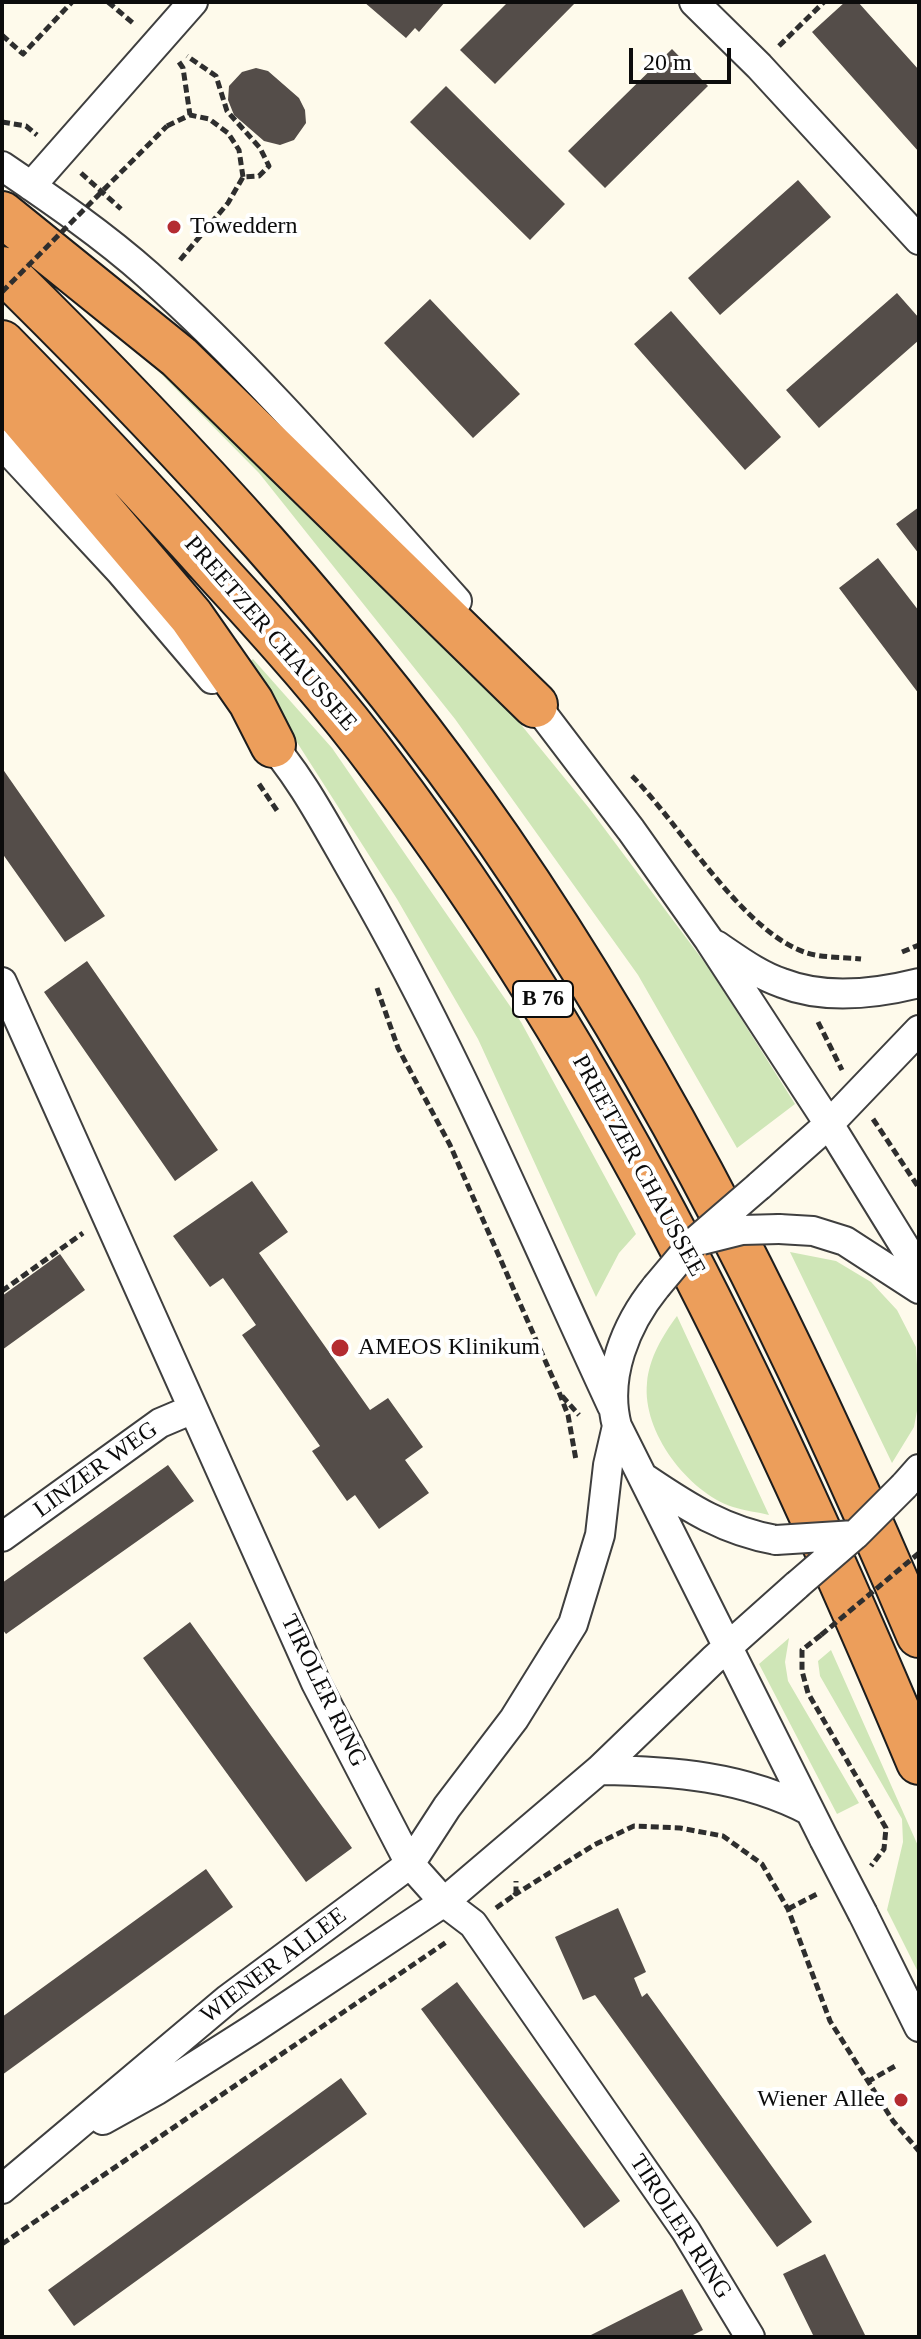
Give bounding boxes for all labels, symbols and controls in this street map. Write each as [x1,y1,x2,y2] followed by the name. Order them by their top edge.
[633,32,735,82] scale bar
[643,49,692,75] text: 20 m
[190,213,298,241] place label: Toweddern
[165,218,183,236] marker: Toweddern
[178,531,362,737] street label: PREETZER CHAUSSEE
[513,981,573,1017] road number: B 76
[565,1050,711,1282] street label: PREETZER CHAUSSEE
[358,1334,540,1362] place label: AMEOS Klinikum
[329,1337,351,1359] marker: AMEOS Klinikum
[28,1415,164,1525] street label: LINZER WEG
[274,1610,372,1772] street label: TIROLER RING
[195,1902,353,2030] street label: WIENER ALLEE
[757,2086,885,2114] place label: Wiener Allee
[892,2091,910,2109] marker: Wiener Allee
[623,2150,737,2304] street label: TIROLER RING

